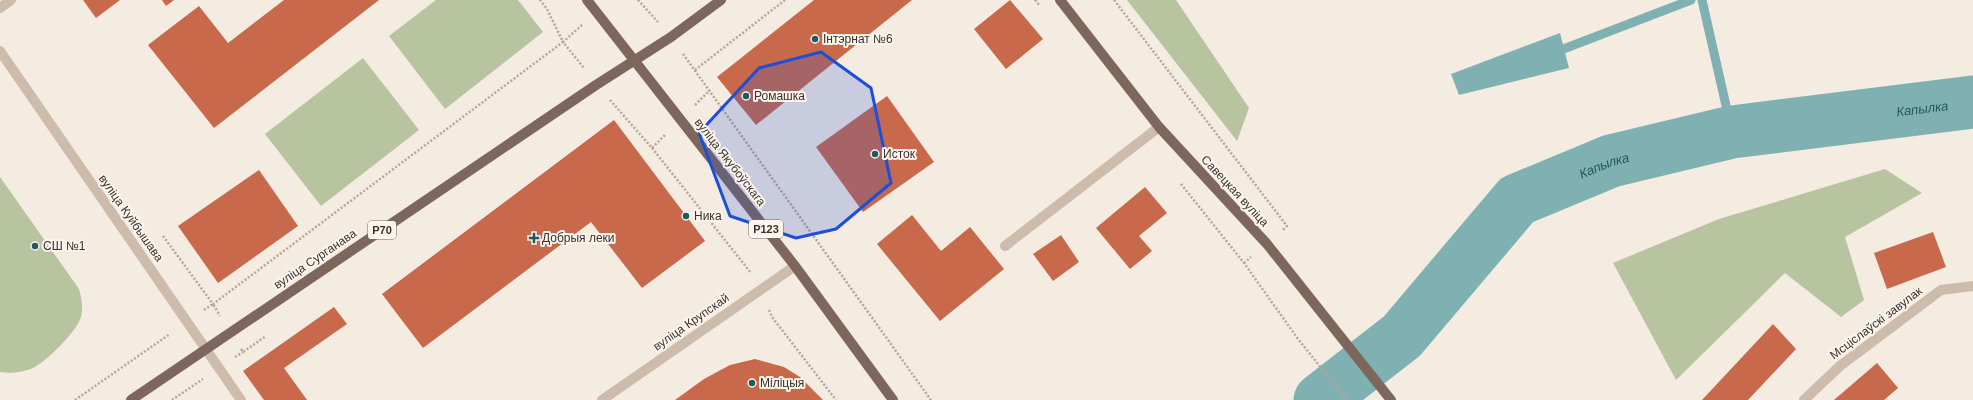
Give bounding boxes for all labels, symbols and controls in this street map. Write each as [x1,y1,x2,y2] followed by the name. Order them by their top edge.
[823,32,893,46] place label: Інтэрнат №6
[810,34,820,44] marker: Інтэрнат №6
[754,89,805,103] place label: Ромашка
[741,91,751,101] marker: Ромашка
[1895,98,1949,119] water label: Капылка
[692,115,769,209] street label: вуліца Якубоўскага
[883,147,916,161] place label: Исток
[870,149,880,159] marker: Исток
[1577,149,1630,181] water label: Капылка
[1198,152,1272,230] street label: Савецкая вуліца
[96,172,166,264] street label: вуліца Куйбышава
[694,209,722,223] place label: Ника
[681,211,691,221] marker: Ника
[749,220,783,238] road number: Р123
[368,221,396,239] road number: Р70
[271,226,359,292] street label: вуліца Сурганава
[542,231,615,245] place label: Добрыя леки
[529,233,539,243] marker: Добрыя леки
[43,239,86,253] place label: СШ №1
[30,241,40,251] marker: СШ №1
[1827,283,1925,362] street label: Мсціслаўскі завулак
[650,291,732,353] street label: вуліца Крупскай
[760,376,804,390] place label: Міліцыя
[747,378,757,388] marker: Міліцыя

